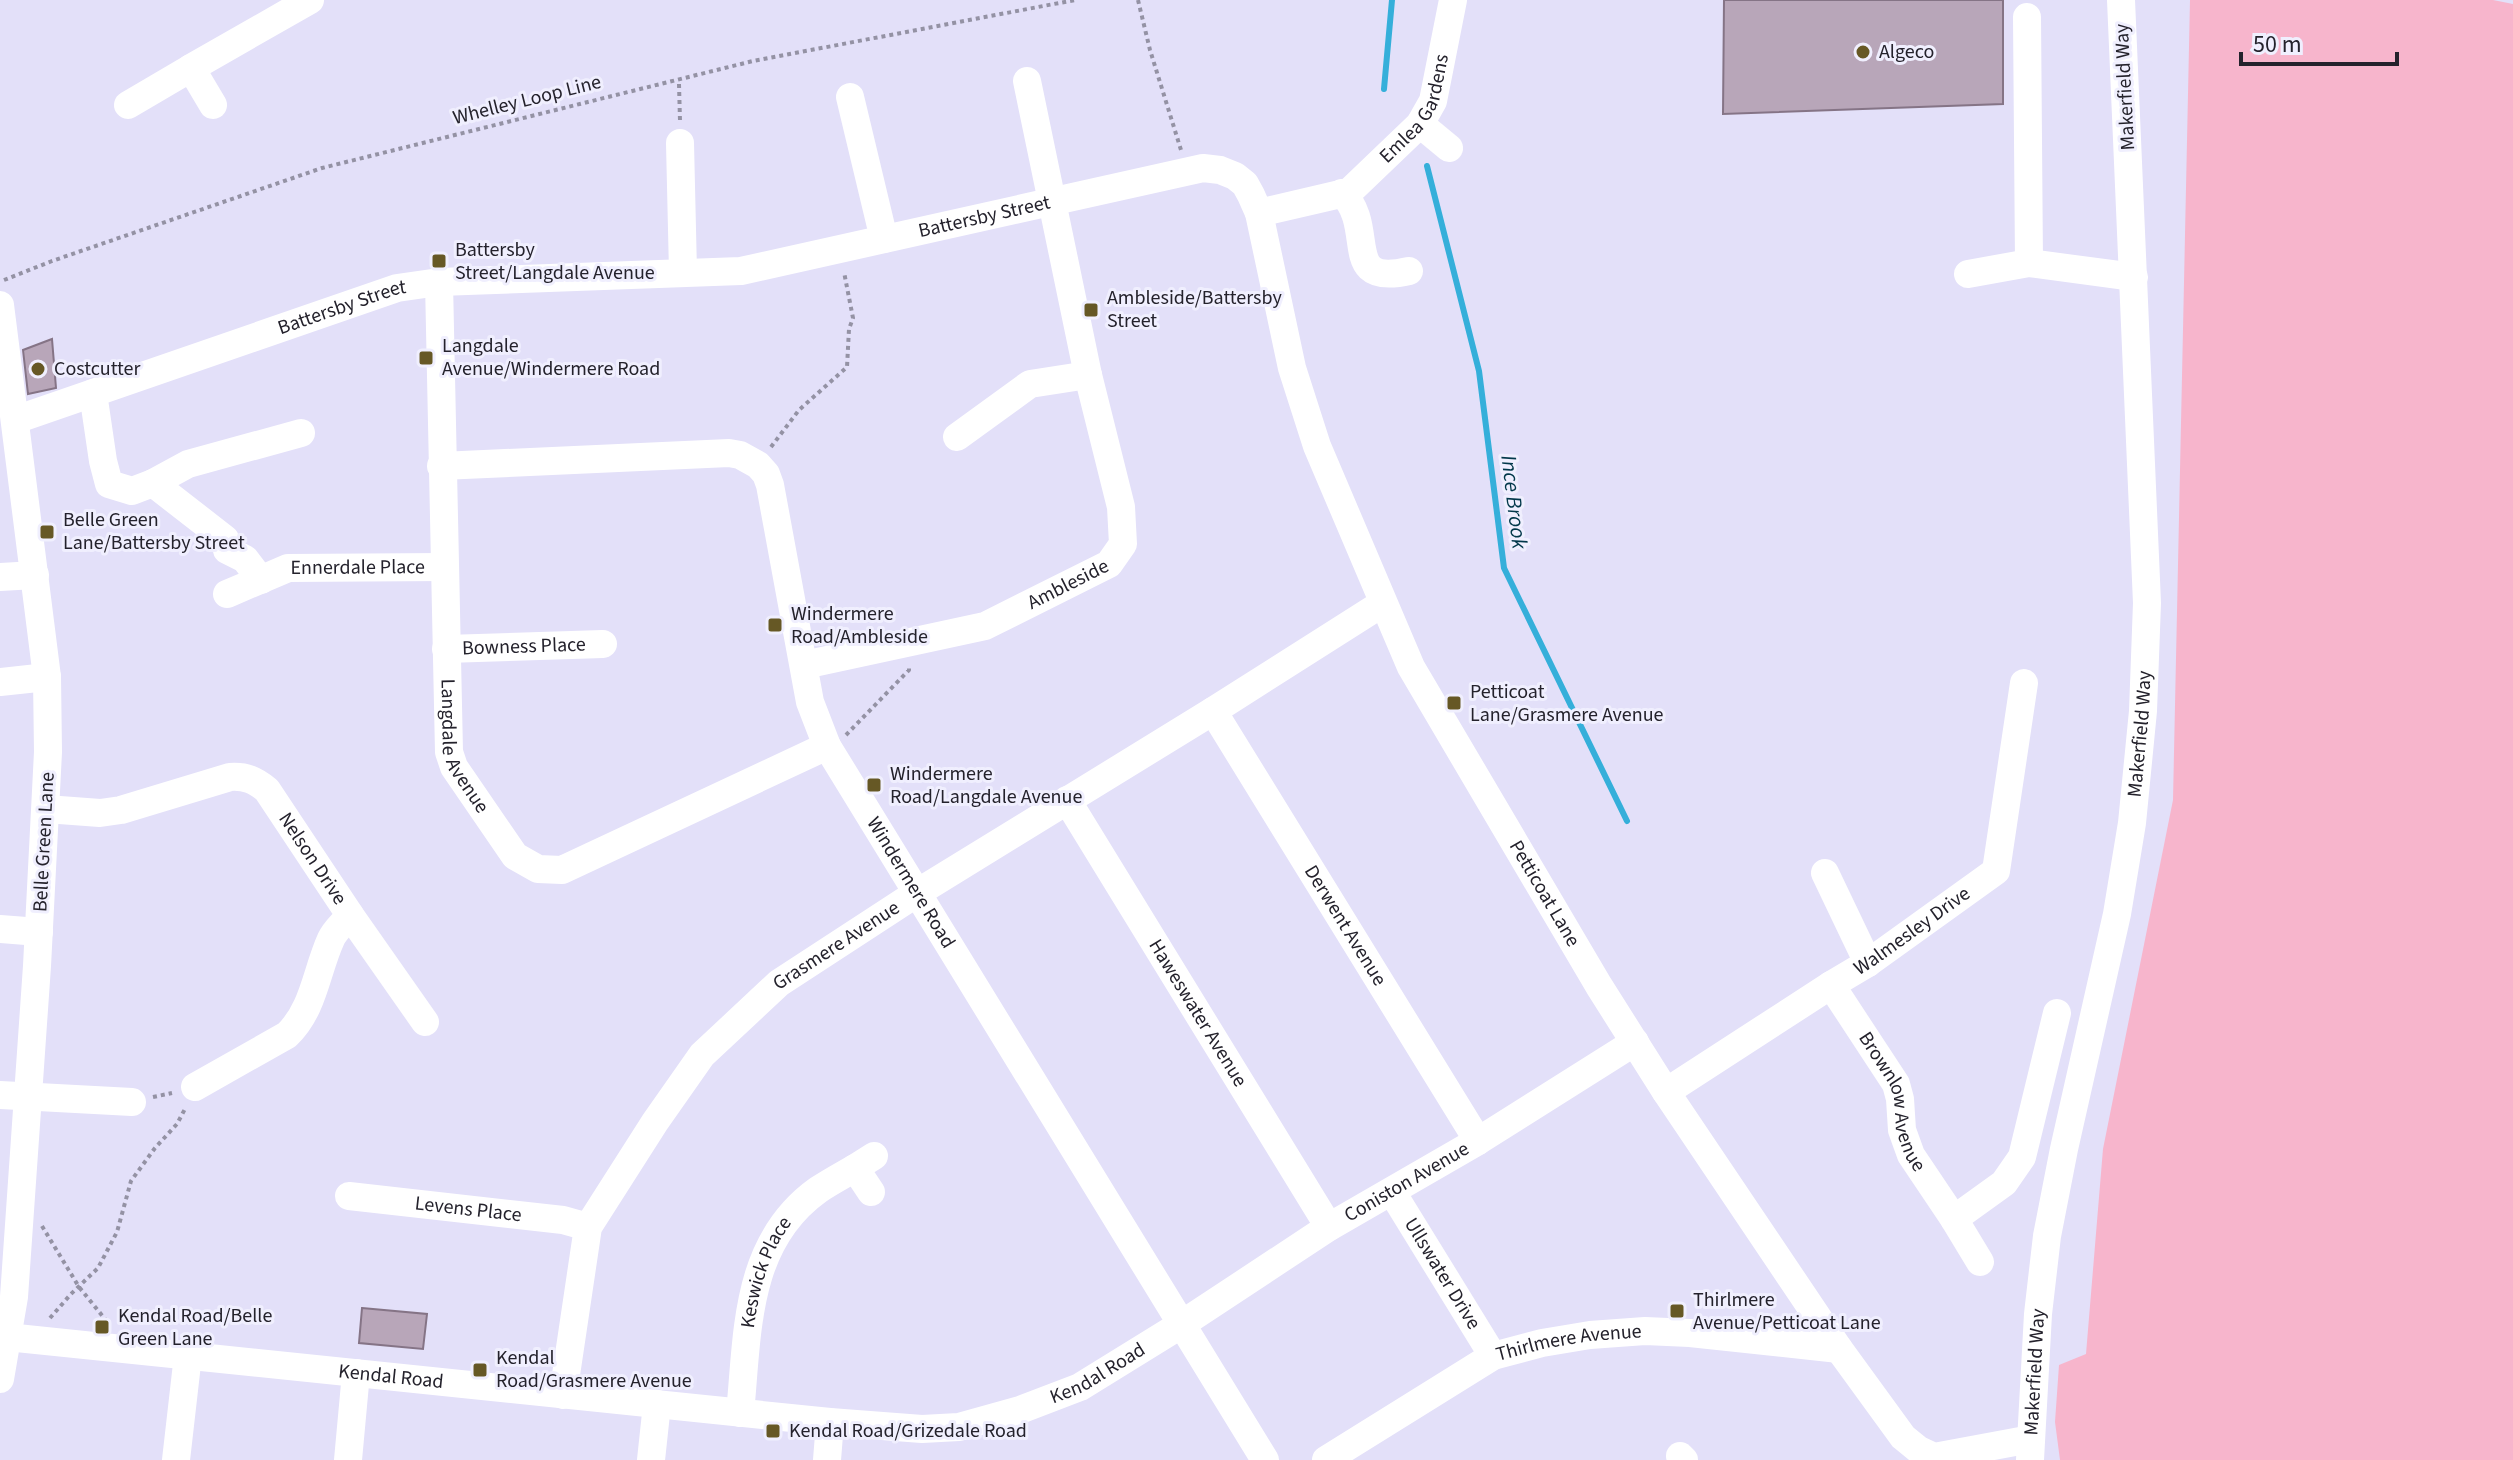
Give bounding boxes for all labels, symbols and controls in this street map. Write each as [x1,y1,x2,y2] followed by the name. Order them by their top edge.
[2241,16,2397,66] scale bar
[2108,22,2142,151] street label: Makerfield Way
[2253,27,2302,62] text: 50 m
[1879,38,1934,66] place label: Algeco
[1854,43,1872,61] marker: Algeco
[1373,52,1456,170] street label: Emlea Gardens
[450,68,604,132] street label: Whelley Loop Line
[916,188,1053,245] street label: Battersby Street
[455,236,655,287] place label: Battersby Street/Langdale Avenue
[430,252,448,270] marker: Battersby Street/Langdale Avenue
[274,273,408,342] street label: Battersby Street
[1107,284,1282,335] place label: Ambleside/Battersby Street
[1082,301,1100,319] marker: Ambleside/Battersby Street
[442,332,660,383] place label: Langdale Avenue/Windermere Road
[417,349,435,367] marker: Langdale Avenue/Windermere Road
[54,355,140,383] place label: Costcutter
[29,360,47,378] marker: Costcutter
[1492,453,1536,551] water label: Ince Brook
[63,506,245,557] place label: Belle Green Lane/Battersby Street
[38,523,56,541] marker: Belle Green Lane/Battersby Street
[1022,552,1114,617] street label: Ambleside
[290,553,425,582] street label: Ennerdale Place
[791,600,928,651] place label: Windermere Road/Ambleside
[766,616,784,634] marker: Windermere Road/Ambleside
[462,631,586,662] street label: Bowness Place
[2121,669,2159,798] street label: Makerfield Way
[433,678,496,819] street label: Langdale Avenue
[1470,678,1664,729] place label: Petticoat Lane/Grasmere Avenue
[1445,694,1463,712] marker: Petticoat Lane/Grasmere Avenue
[890,760,1082,811] place label: Windermere Road/Langdale Avenue
[26,771,62,913] street label: Belle Green Lane
[865,776,883,794] marker: Windermere Road/Langdale Avenue
[272,807,353,910] street label: Nelson Drive
[860,812,962,954] street label: Windermere Road
[1502,835,1587,952] street label: Petticoat Lane
[1297,860,1393,991] street label: Derwent Avenue
[1848,880,1976,982] street label: Walmesley Drive
[767,894,905,997] street label: Grasmere Avenue
[1142,934,1254,1092] street label: Haweswater Avenue
[1852,1026,1933,1178] street label: Brownlow Avenue
[1339,1135,1474,1229] street label: Coniston Avenue
[413,1189,523,1229] street label: Levens Place
[734,1211,799,1330] street label: Keswick Place
[1397,1213,1487,1335] street label: Ullswater Drive
[1693,1286,1881,1337] place label: Thirlmere Avenue/Petticoat Lane
[118,1302,272,1353] place label: Kendal Road/Belle Green Lane
[1668,1302,1686,1320] marker: Thirlmere Avenue/Petticoat Lane
[2017,1307,2053,1436] street label: Makerfield Way
[1493,1317,1643,1369] street label: Thirlmere Avenue
[93,1318,111,1336] marker: Kendal Road/Belle Green Lane
[1046,1336,1151,1411] street label: Kendal Road
[496,1344,692,1395] place label: Kendal Road/Grasmere Avenue
[337,1357,445,1396] street label: Kendal Road
[471,1361,489,1379] marker: Kendal Road/Grasmere Avenue
[789,1417,1027,1445] place label: Kendal Road/Grizedale Road
[764,1422,782,1440] marker: Kendal Road/Grizedale Road

